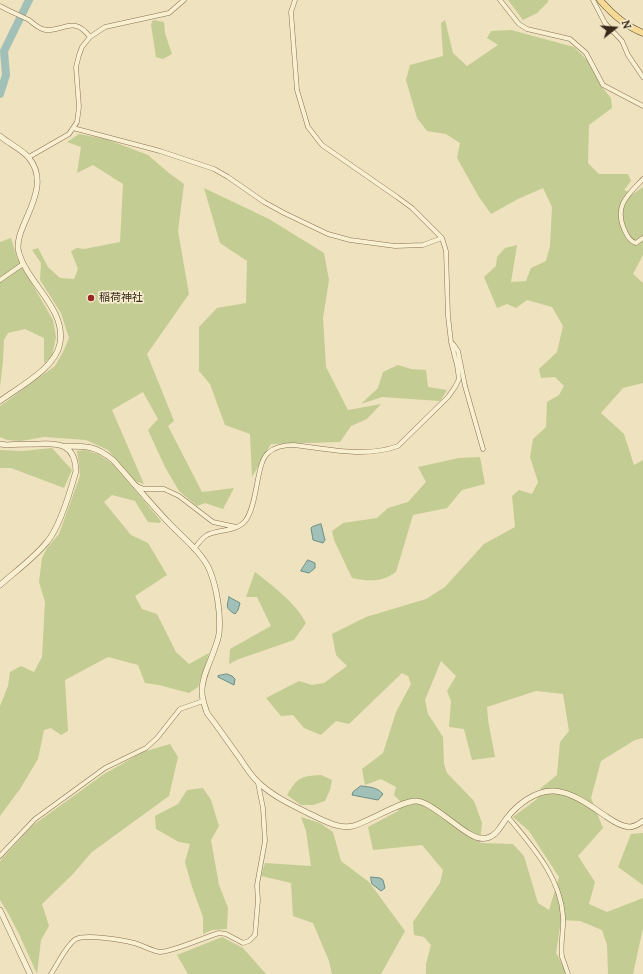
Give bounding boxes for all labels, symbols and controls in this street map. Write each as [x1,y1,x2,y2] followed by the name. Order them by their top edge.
[595,8,635,48] north arrow
[619,18,634,31] text: N
[99,291,143,305] place label: 稲荷神社
[86,293,96,303] marker: 稲荷神社

